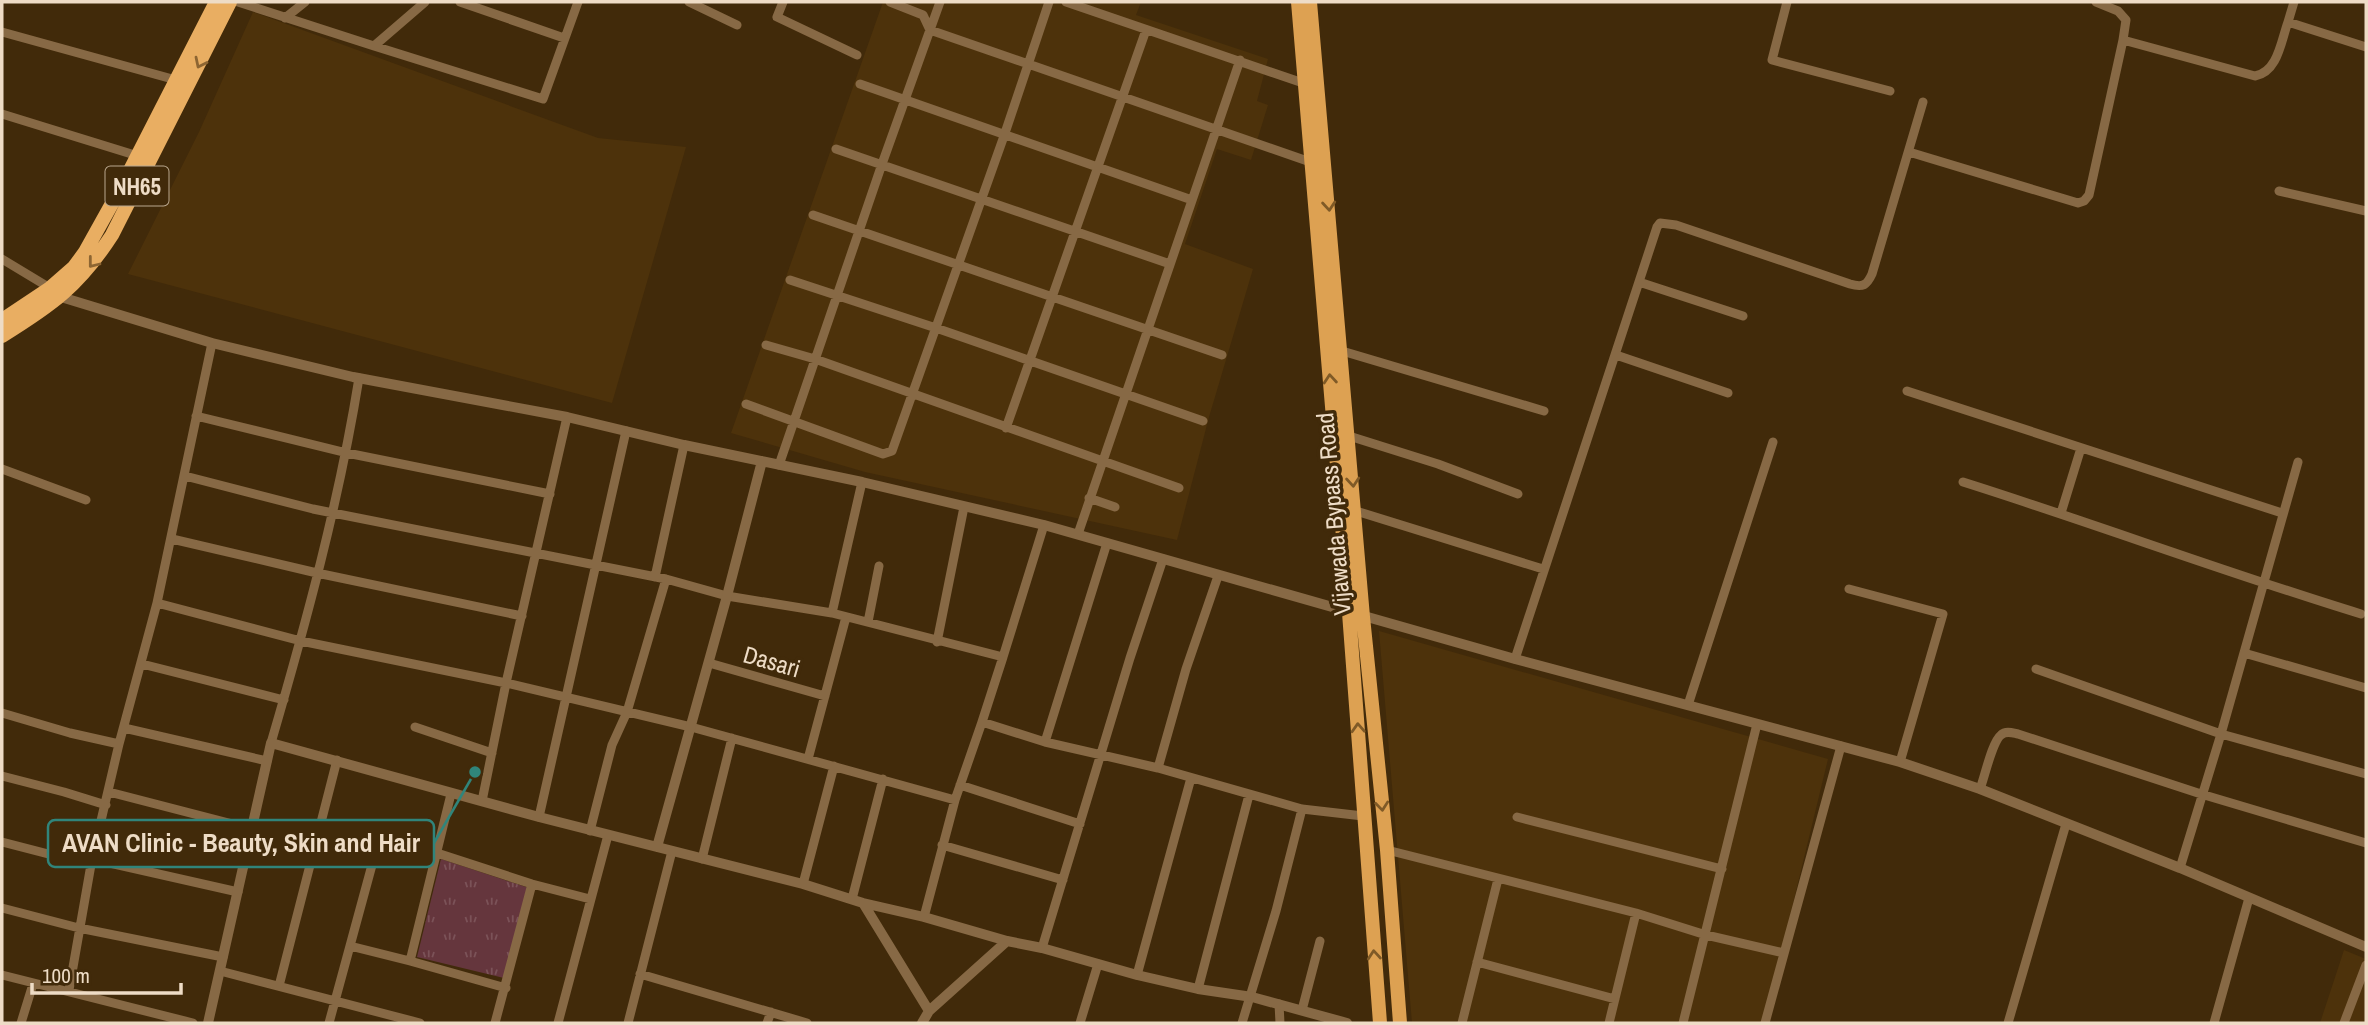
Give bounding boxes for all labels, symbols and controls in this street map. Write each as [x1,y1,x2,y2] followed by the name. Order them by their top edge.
[194,56,208,68] one-way arrow
[106,167,168,206] road number: NH65
[1321,201,1336,212] one-way arrow
[88,255,101,268] one-way arrow
[1323,374,1338,385] one-way arrow
[1308,411,1358,617] street label: Vijawada Bypass Road
[1345,477,1360,488] one-way arrow
[740,638,804,684] street label: Dasari
[1350,723,1365,734] one-way arrow
[1374,801,1389,812] one-way arrow
[48,820,434,867] callout: AVAN Clinic - Beauty, Skin and Hair
[62,825,421,860] text: AVAN Clinic - Beauty, Skin and Hair
[1367,949,1382,960] one-way arrow
[32,951,180,995] scale bar
[42,961,90,990] text: 100 m

